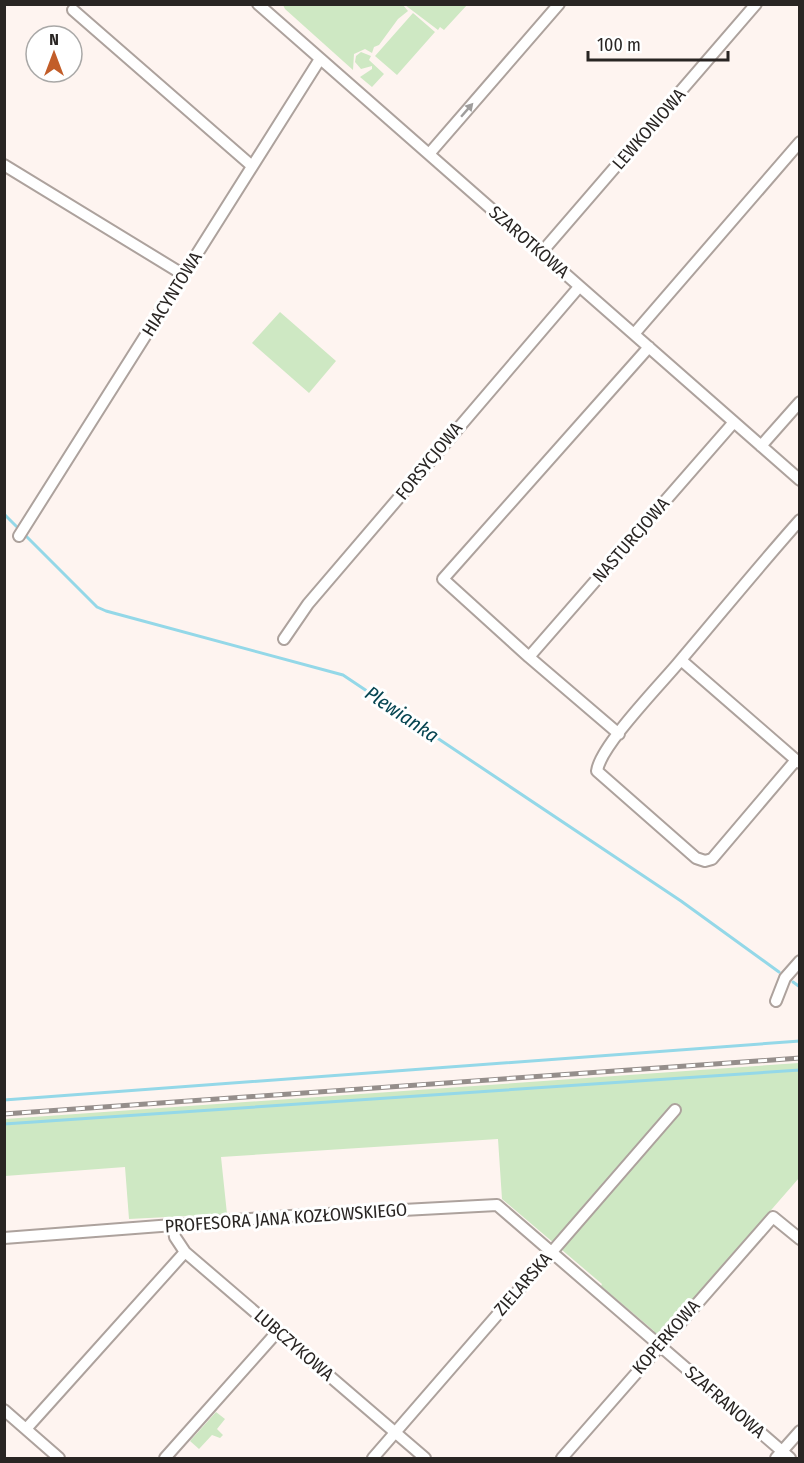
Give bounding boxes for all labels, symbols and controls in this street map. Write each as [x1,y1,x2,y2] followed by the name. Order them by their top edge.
[24,24,84,84] north arrow
[588,24,728,62] scale bar
[49,30,59,49] text: N
[597,34,641,56] text: 100 m
[608,84,691,174] street label: LEWKONIOWA
[460,103,473,118] one-way arrow
[484,201,574,283] street label: SZAROTKOWA
[137,247,207,340] street label: HIACYNTOWA
[391,417,467,504] street label: FORSYCJOWA
[588,493,674,587] street label: NASTURCJOWA
[361,681,443,747] water label: Plewianka
[164,1199,408,1237] street label: PROFESORA JANA KOZŁOWSKIEGO
[490,1247,557,1320] street label: ZIELARSKA
[628,1295,705,1379] street label: KOPERKOWA
[250,1305,339,1386] street label: LUBCZYKOWA
[680,1361,770,1443] street label: SZAFRANOWA

